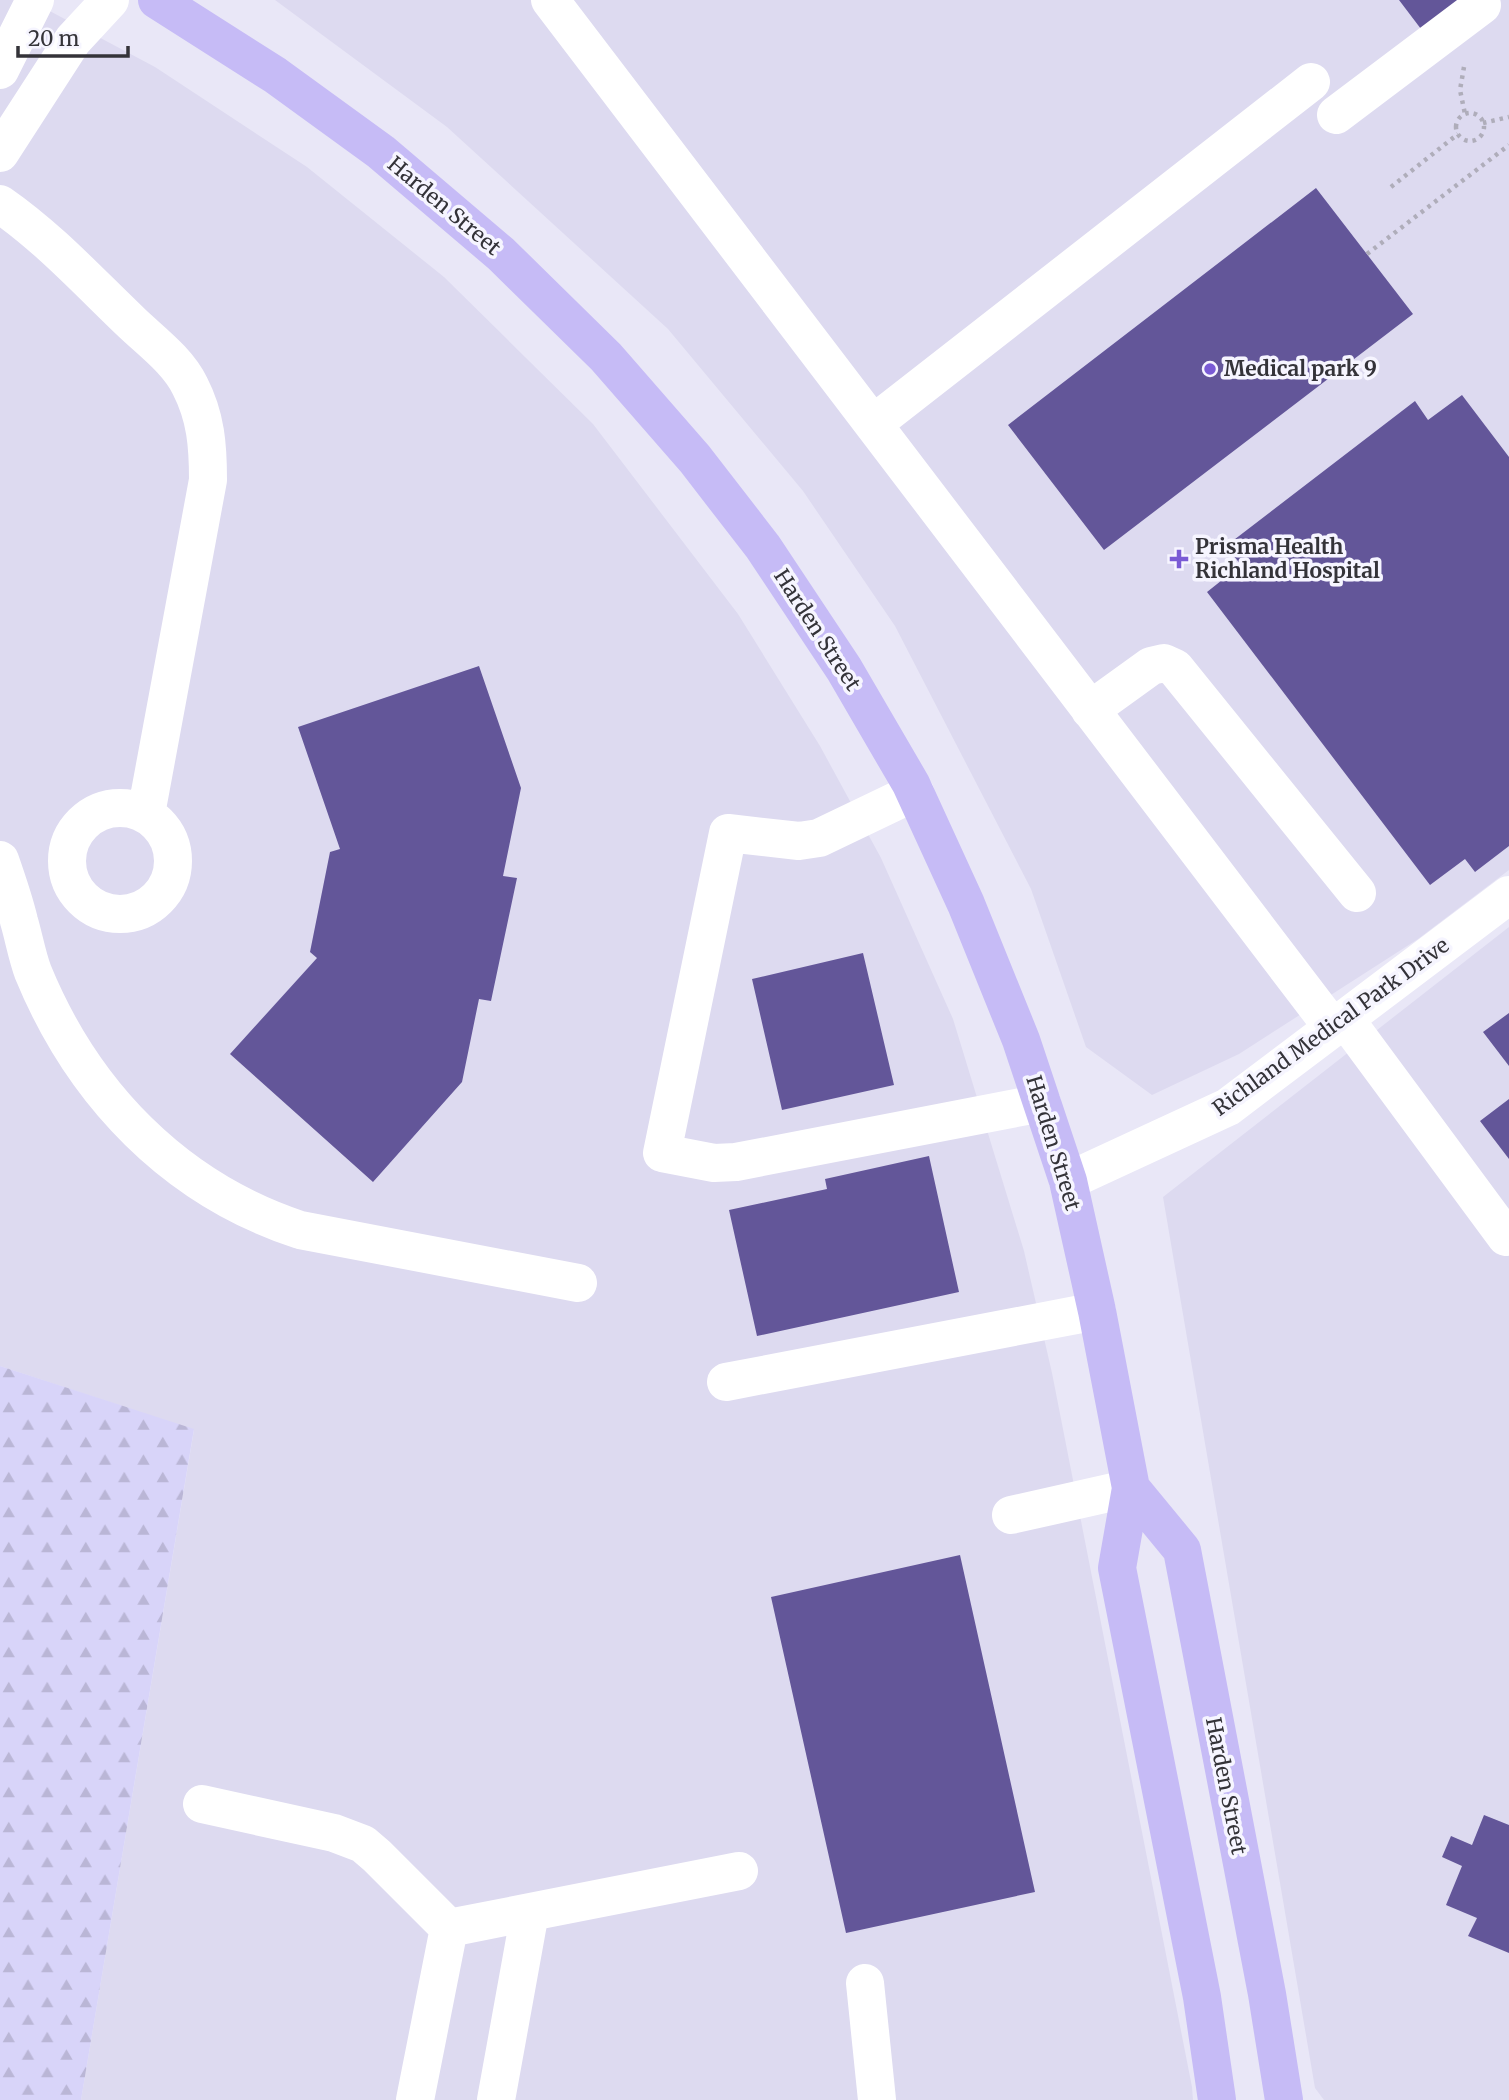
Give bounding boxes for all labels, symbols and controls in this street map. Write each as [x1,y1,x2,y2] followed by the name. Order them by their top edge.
[18,14,128,58] scale bar
[28,25,80,52] text: 20 m
[382,150,506,261] street label: Harden Street
[1224,355,1377,382] place label: Medical park 9
[1202,361,1218,377] marker: Medical park 9
[1195,533,1380,584] place label: Prisma Health Richland Hospital
[1169,549,1189,569] marker: Prisma Health Richland Hospital
[768,564,867,696] street label: Harden Street
[1207,932,1454,1122] street label: Richland Medical Park Drive
[1020,1072,1087,1213] street label: Harden Street
[1200,1715,1253,1857] street label: Harden Street

